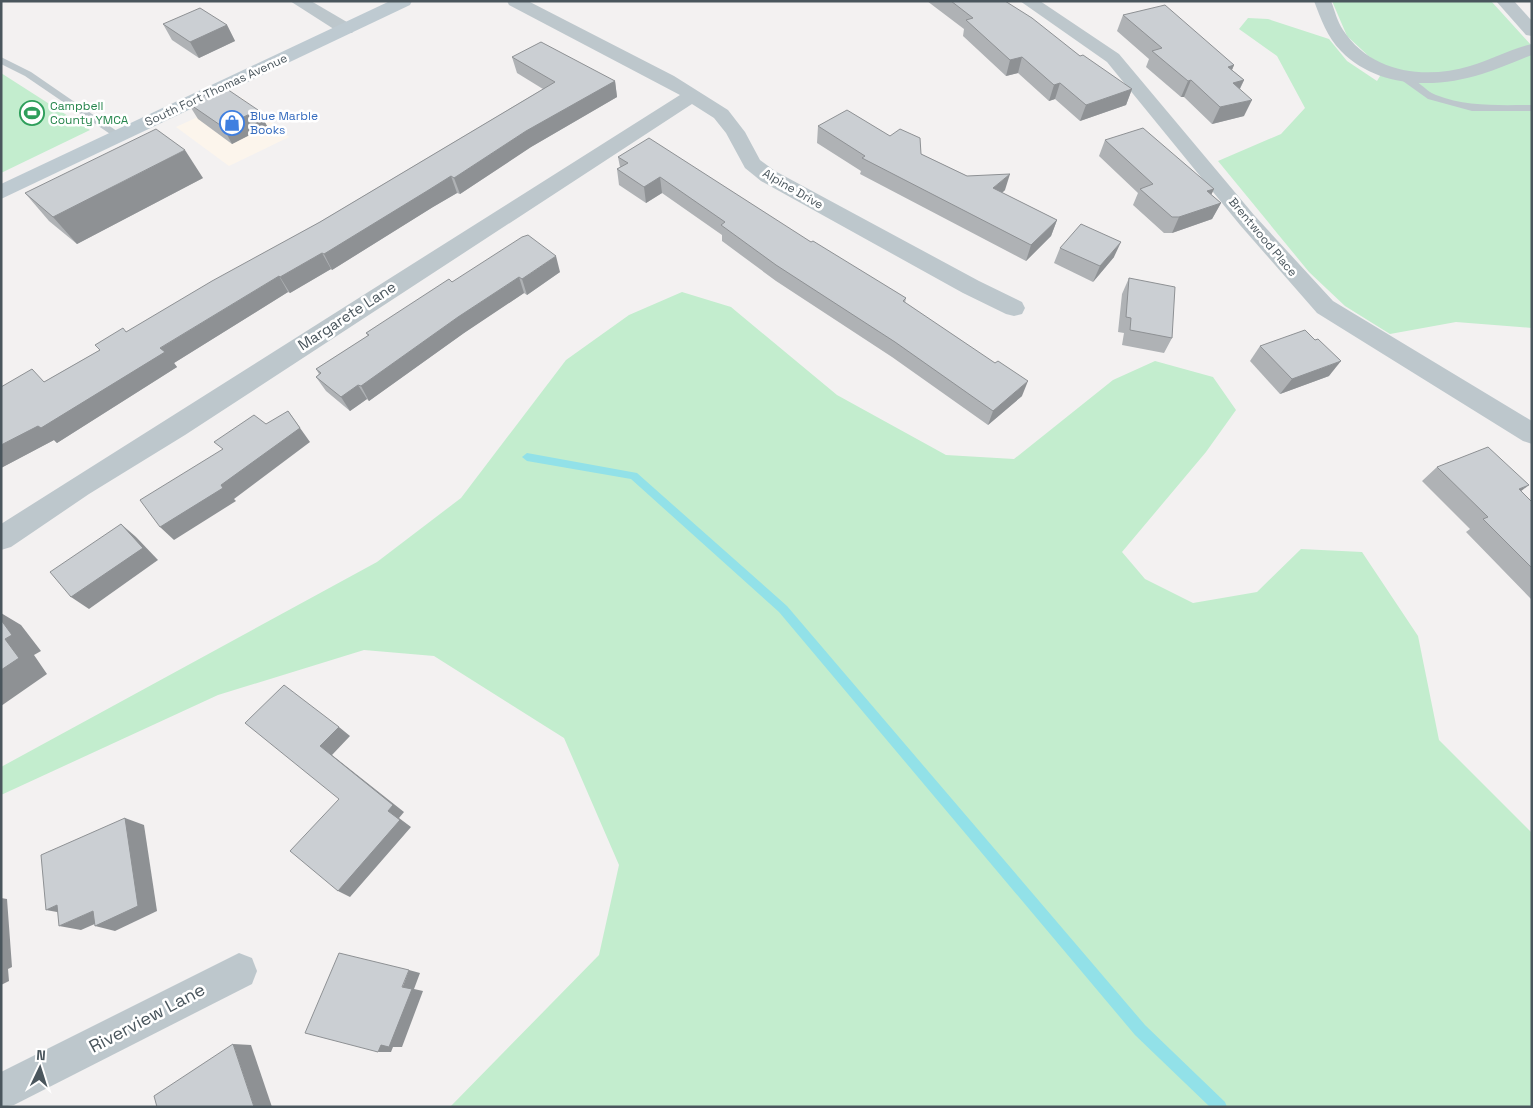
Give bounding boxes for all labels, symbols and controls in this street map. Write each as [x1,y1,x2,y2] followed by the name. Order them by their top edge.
[142,50,290,130] street label: South Fort Thomas Avenue
[50,98,129,128] place label: Campbell County YMCA
[19,100,45,126] sports icon: Campbell County YMCA
[250,108,318,138] place label: Blue Marble Books
[219,110,245,136] shop icon: Blue Marble Books
[760,165,826,213] street label: Alpine Drive
[1225,194,1301,280] street label: Brentwood Place
[294,277,400,354] street label: Margarete Lane
[85,977,209,1058] street label: Riverview Lane
[15,1043,65,1093] north arrow
[36,1046,46,1064] text: N

